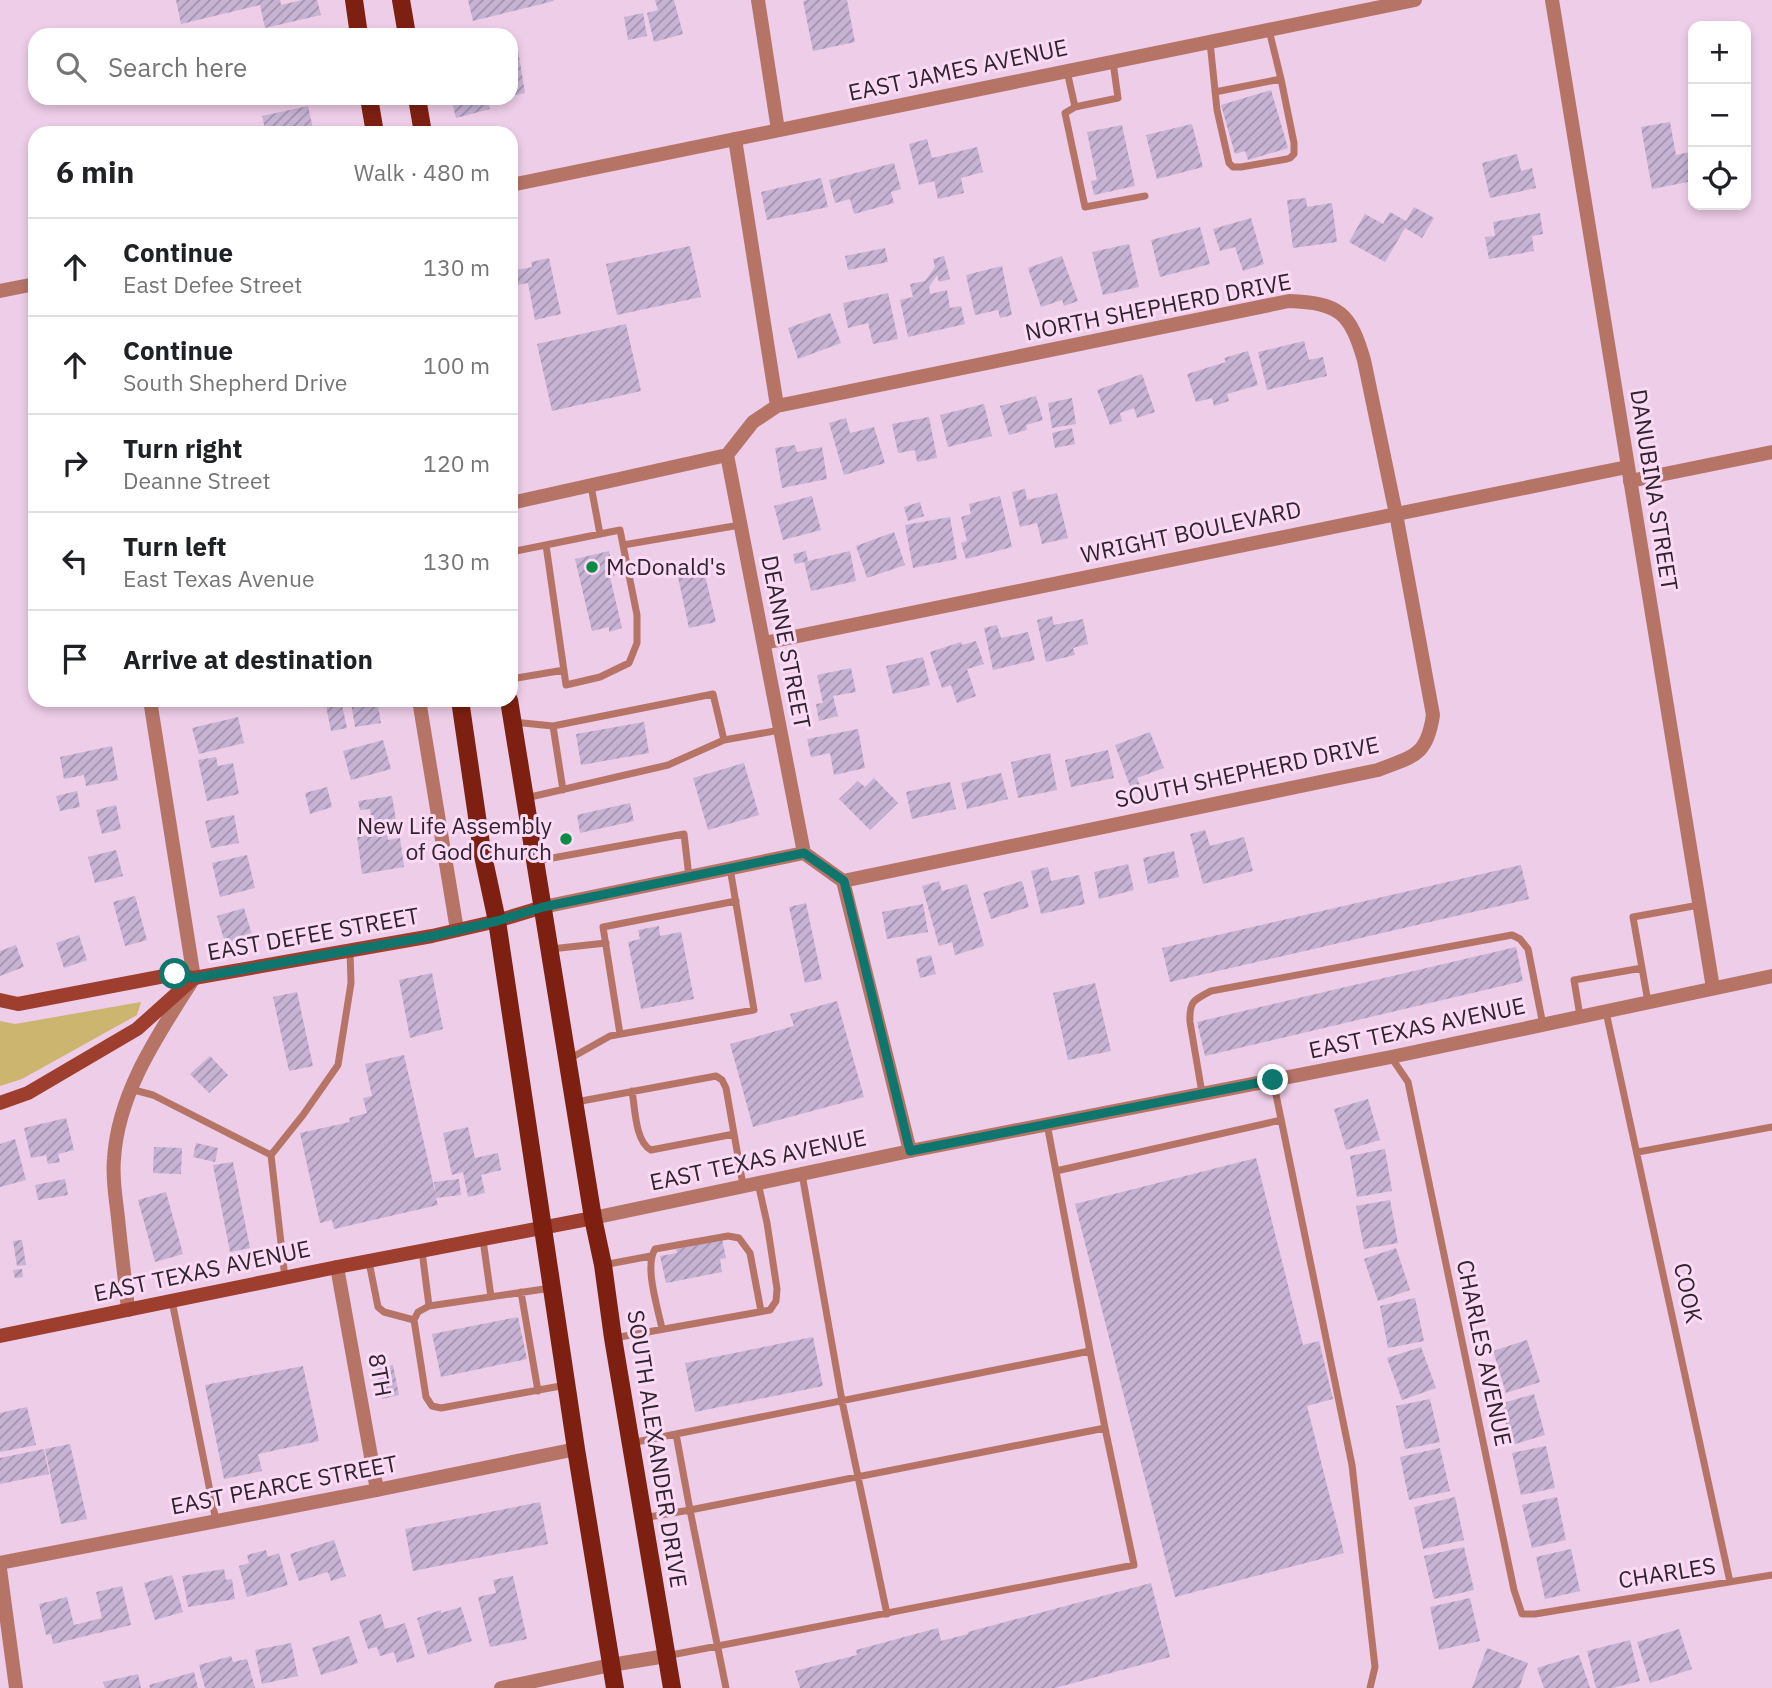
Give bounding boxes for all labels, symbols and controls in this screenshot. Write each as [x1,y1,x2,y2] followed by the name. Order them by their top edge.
[1688,21,1751,210] map controls
[1688,21,1751,84] button: +
[28,28,518,105] search box
[845,31,1070,107] street label: EAST JAMES AVENUE
[52,48,90,86] icon: search
[108,50,247,84] text: Search here
[1688,84,1751,147] button: −
[1688,147,1751,210] button: locate
[56,152,134,191] text: 6 min
[354,157,490,187] text: Walk · 480 m
[123,235,233,269] text: Continue
[56,248,94,286] icon: ahead
[423,252,490,282] text: 130 m
[1022,265,1293,347] street label: NORTH SHEPHERD DRIVE
[123,269,302,299] text: East Defee Street
[123,333,233,367] text: Continue
[56,346,94,384] icon: ahead
[423,350,490,380] text: 100 m
[123,367,347,397] text: South Shepherd Drive
[1624,387,1686,593] street label: DANUBINA STREET
[123,431,242,465] text: Turn right
[56,444,94,482] icon: right
[423,448,490,478] text: 120 m
[123,465,271,495] text: Deanne Street
[1078,493,1304,569] street label: WRIGHT BOULEVARD
[123,529,226,563] text: Turn left
[56,542,94,580] icon: left
[423,546,490,576] text: 130 m
[606,551,726,581] place label: McDonald's
[755,553,818,731] street label: DEANNE STREET
[584,559,600,575] marker: McDonald's
[123,563,315,593] text: East Texas Avenue
[56,640,94,678] icon: arrive
[123,642,373,676] text: Arrive at destination
[1112,728,1382,814] street label: SOUTH SHEPHERD DRIVE
[357,810,553,866] place label: New Life Assembly of God Church
[558,831,574,847] marker: New Life Assembly of God Church
[205,900,421,966] street label: EAST DEFEE STREET
[159,958,190,989] route start
[1306,989,1528,1065] street label: EAST TEXAS AVENUE
[1257,1064,1288,1095] route end
[647,1121,869,1197] street label: EAST TEXAS AVENUE
[91,1232,313,1308] street label: EAST TEXAS AVENUE
[1451,1257,1519,1449] street label: CHARLES AVENUE
[1668,1260,1710,1326] street label: COOK
[621,1308,695,1590] street label: SOUTH ALEXANDER DRIVE
[362,1351,400,1399] street label: 8TH
[168,1447,400,1521] street label: EAST PEARCE STREET
[1616,1550,1718,1595] street label: CHARLES

